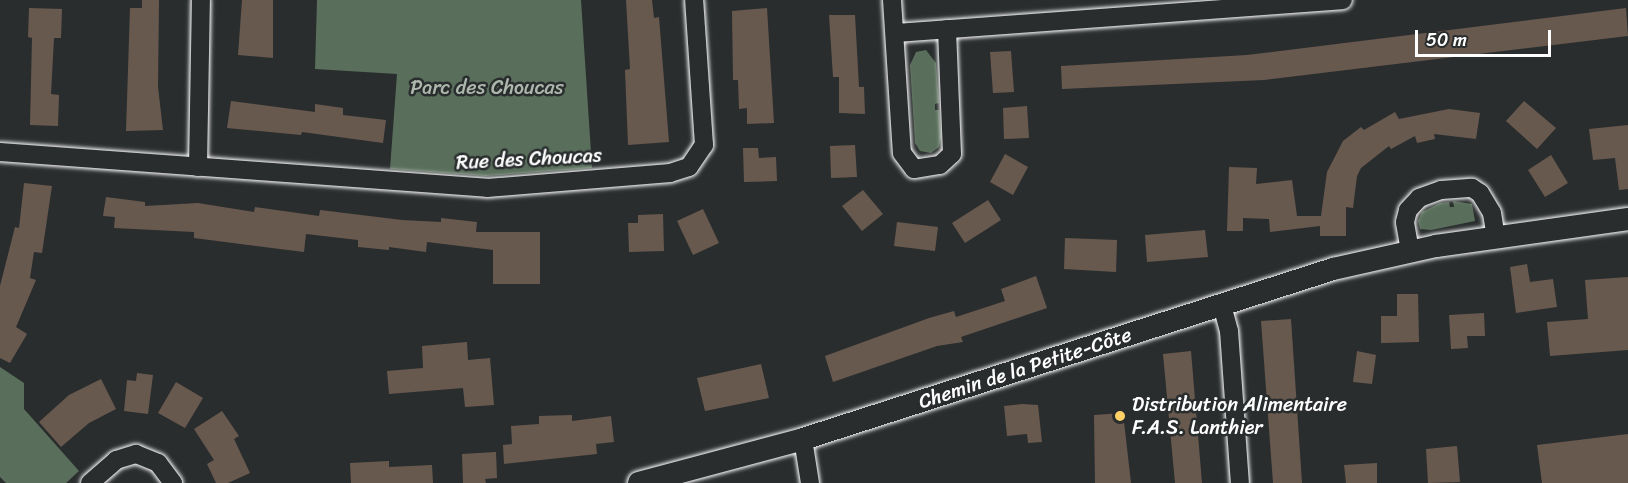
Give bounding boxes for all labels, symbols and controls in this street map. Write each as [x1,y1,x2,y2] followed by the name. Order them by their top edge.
[1418,18,1554,56] scale bar
[1426,24,1467,56] text: 50 m
[411,75,563,99] park label: Parc des Choucas
[456,143,602,175] street label: Rue des Choucas
[916,322,1134,414] street label: Chemin de la Petite-Côte
[1132,392,1347,439] place label: Distribution Alimentaire F.A.S. Lanthier
[1113,409,1127,423] marker: Distribution Alimentaire F.A.S. Lanthier

